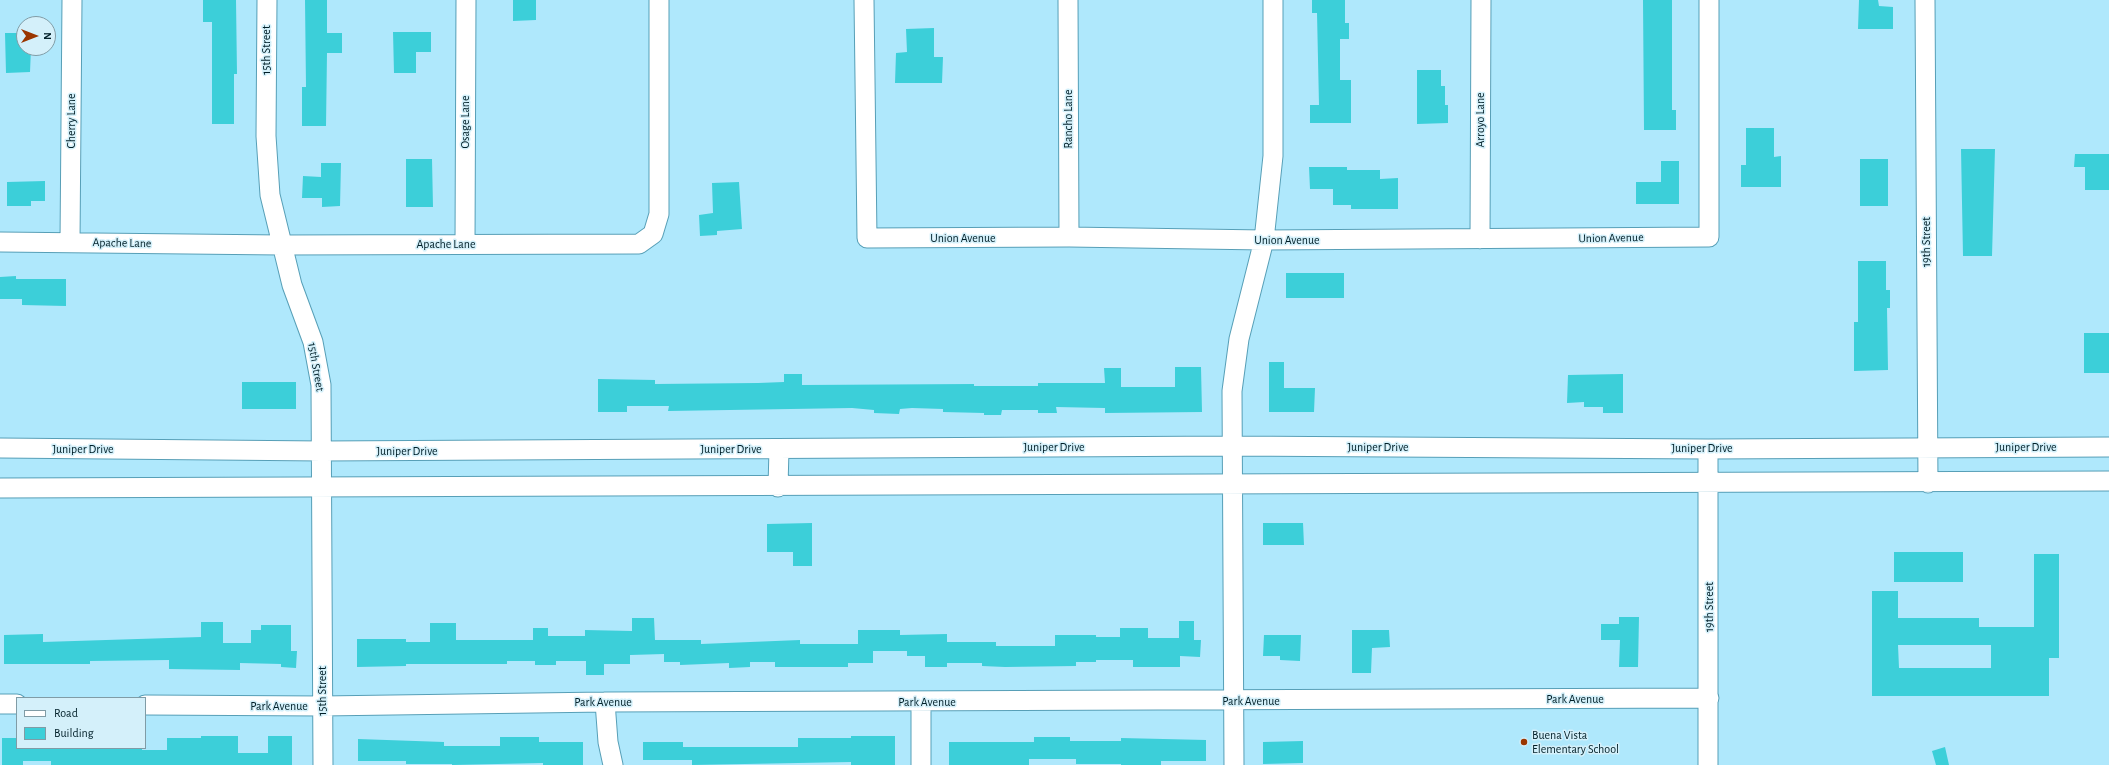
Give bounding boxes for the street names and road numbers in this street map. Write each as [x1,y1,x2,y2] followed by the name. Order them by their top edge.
[259,25,273,75] street label: 15th Street
[1061,90,1075,148] street label: Rancho Lane
[1473,92,1487,148] street label: Arroyo Lane
[64,93,78,149] street label: Cherry Lane
[458,95,472,149] street label: Osage Lane
[1919,217,1933,267] street label: 19th Street
[1578,230,1644,246] street label: Union Avenue
[930,231,996,245] street label: Union Avenue
[1254,233,1320,247] street label: Union Avenue
[92,235,152,251] street label: Apache Lane
[417,237,475,251] street label: Apache Lane
[305,341,327,393] street label: 15th Street
[1023,440,1085,454] street label: Juniper Drive
[1347,440,1409,454] street label: Juniper Drive
[1995,440,2057,454] street label: Juniper Drive
[1671,441,1733,455] street label: Juniper Drive
[52,442,114,456] street label: Juniper Drive
[700,442,762,456] street label: Juniper Drive
[376,444,438,458] street label: Juniper Drive
[1702,582,1716,632] street label: 19th Street
[315,666,329,716] street label: 15th Street
[1546,692,1604,706] street label: Park Avenue
[1222,694,1280,708] street label: Park Avenue
[574,695,632,709] street label: Park Avenue
[898,695,956,709] street label: Park Avenue
[250,699,308,713] street label: Park Avenue

